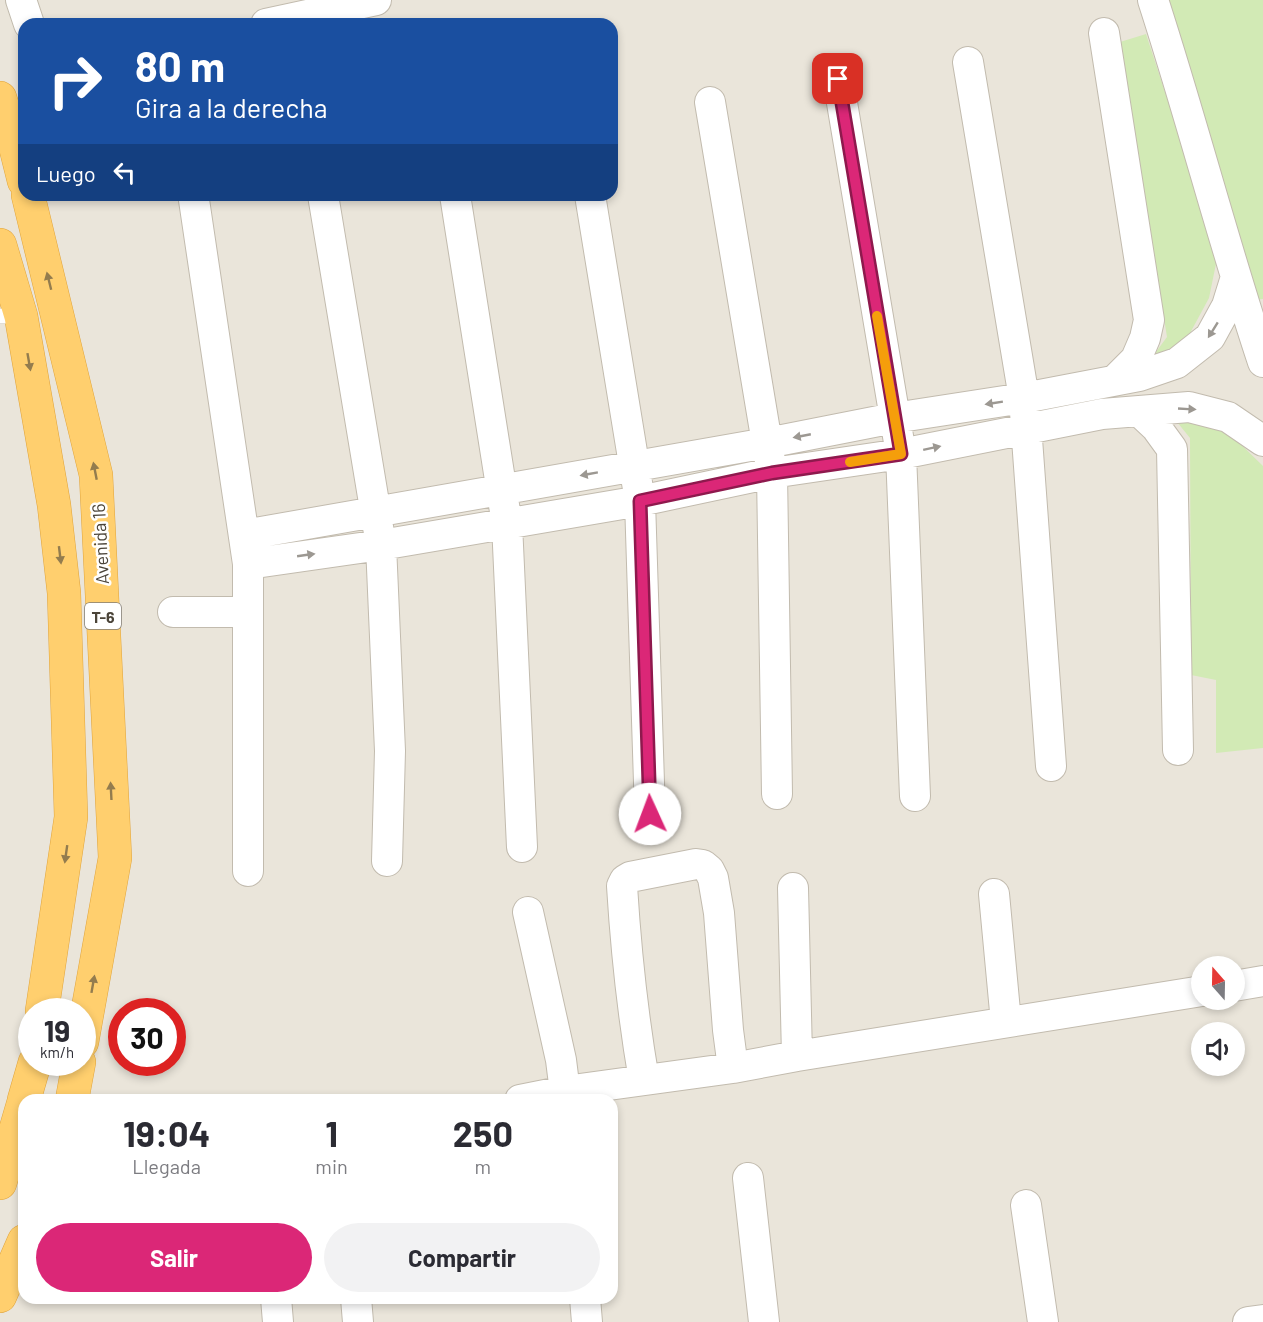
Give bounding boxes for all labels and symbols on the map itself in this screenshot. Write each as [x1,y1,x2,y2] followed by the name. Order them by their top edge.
[812,53,863,104] pin
[43,272,53,290] one-way arrow
[1207,322,1218,338] one-way arrow
[25,353,34,372] one-way arrow
[984,398,1003,407] one-way arrow
[1177,404,1196,413] one-way arrow
[792,432,811,441] one-way arrow
[923,443,942,452] one-way arrow
[90,461,99,480] one-way arrow
[580,470,599,479] one-way arrow
[87,503,113,585] street label: Avenida 16
[55,545,65,564] one-way arrow
[296,551,315,560] one-way arrow
[85,603,121,629] road number: T-6
[107,782,116,801] one-way arrow
[618,782,682,846] position arrow
[61,845,70,864] one-way arrow
[1191,956,1245,1010] north arrow
[88,974,97,993] one-way arrow
[108,998,186,1076] speed limit sign: 30

